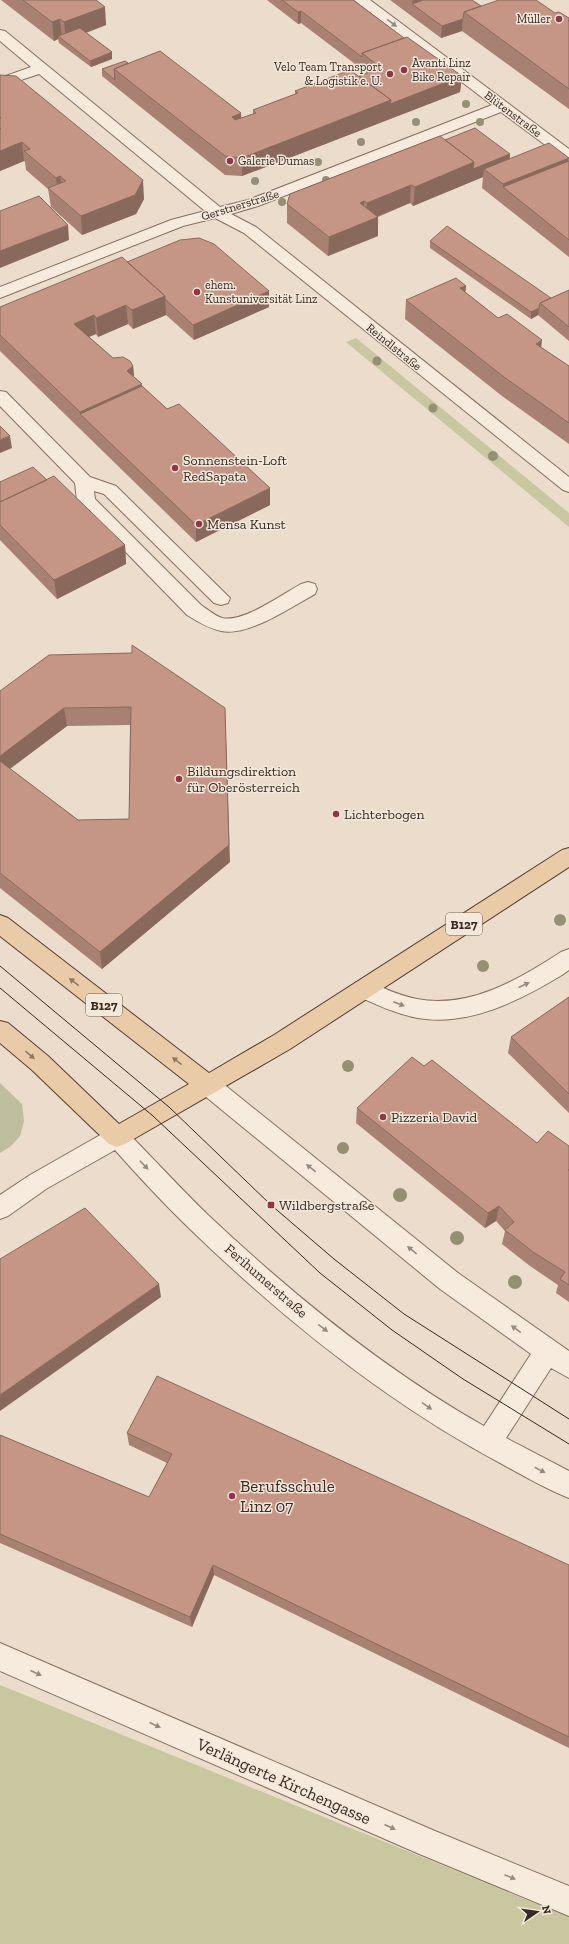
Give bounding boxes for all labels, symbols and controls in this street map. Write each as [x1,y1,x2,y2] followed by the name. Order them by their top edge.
[517,12,551,26] place label: Müller
[554,14,564,24] marker: Müller
[387,19,398,28] one-way arrow
[412,56,471,84] place label: Avanti Linz Bike Repair
[273,60,383,88] place label: Velo Team Transport & Logistik e. U.
[399,65,409,75] marker: Avanti Linz Bike Repair
[385,69,395,79] marker: Velo Team Transport & Logistik e. U.
[482,88,545,140] street label: Blütenstraße
[238,154,314,168] place label: Galerie Dumas
[225,156,235,166] marker: Galerie Dumas
[200,186,281,223] street label: Gerstnerstraße
[205,278,318,306] place label: ehem. Kunstuniversität Linz
[192,287,202,297] marker: ehem. Kunstuniversität Linz
[364,320,425,374] street label: Reindlstraße
[183,452,288,485] place label: Sonnenstein-Loft RedSapata
[170,463,180,473] marker: Sonnenstein-Loft RedSapata
[207,516,287,533] place label: Mensa Kunst
[194,519,204,529] marker: Mensa Kunst
[187,763,300,796] place label: Bildungsdirektion für Oberösterreich
[174,774,184,784] marker: Bildungsdirektion für Oberösterreich
[344,806,424,823] place label: Lichterbogen
[331,809,341,819] marker: Lichterbogen
[446,913,482,935] road number: B127
[68,977,79,986] one-way arrow
[518,982,530,988] one-way arrow
[86,994,122,1016] road number: B127
[393,1001,405,1007] one-way arrow
[24,1050,35,1059] one-way arrow
[171,1057,182,1065] one-way arrow
[391,1109,478,1126] place label: Pizzeria David
[378,1112,388,1122] marker: Pizzeria David
[140,1160,149,1170] one-way arrow
[306,1164,317,1173] one-way arrow
[279,1197,375,1214] place label: Wildbergstraße
[266,1200,276,1210] marker: Wildbergstraße
[221,1241,311,1322] street label: Ferihumerstraße
[406,1246,417,1255] one-way arrow
[317,1324,328,1333] one-way arrow
[510,1325,521,1333] one-way arrow
[422,1402,432,1410] one-way arrow
[534,1467,546,1473] one-way arrow
[240,1476,335,1516] place label: Berufsschule Linz 07
[227,1491,237,1501] marker: Berufsschule Linz 07
[30,1670,41,1676] one-way arrow
[149,1722,161,1728] one-way arrow
[193,1733,374,1828] street label: Verlängerte Kirchengasse
[384,1824,395,1830] one-way arrow
[504,1874,516,1880] one-way arrow
[517,1892,557,1932] north arrow
[539,1904,554,1916] text: N

